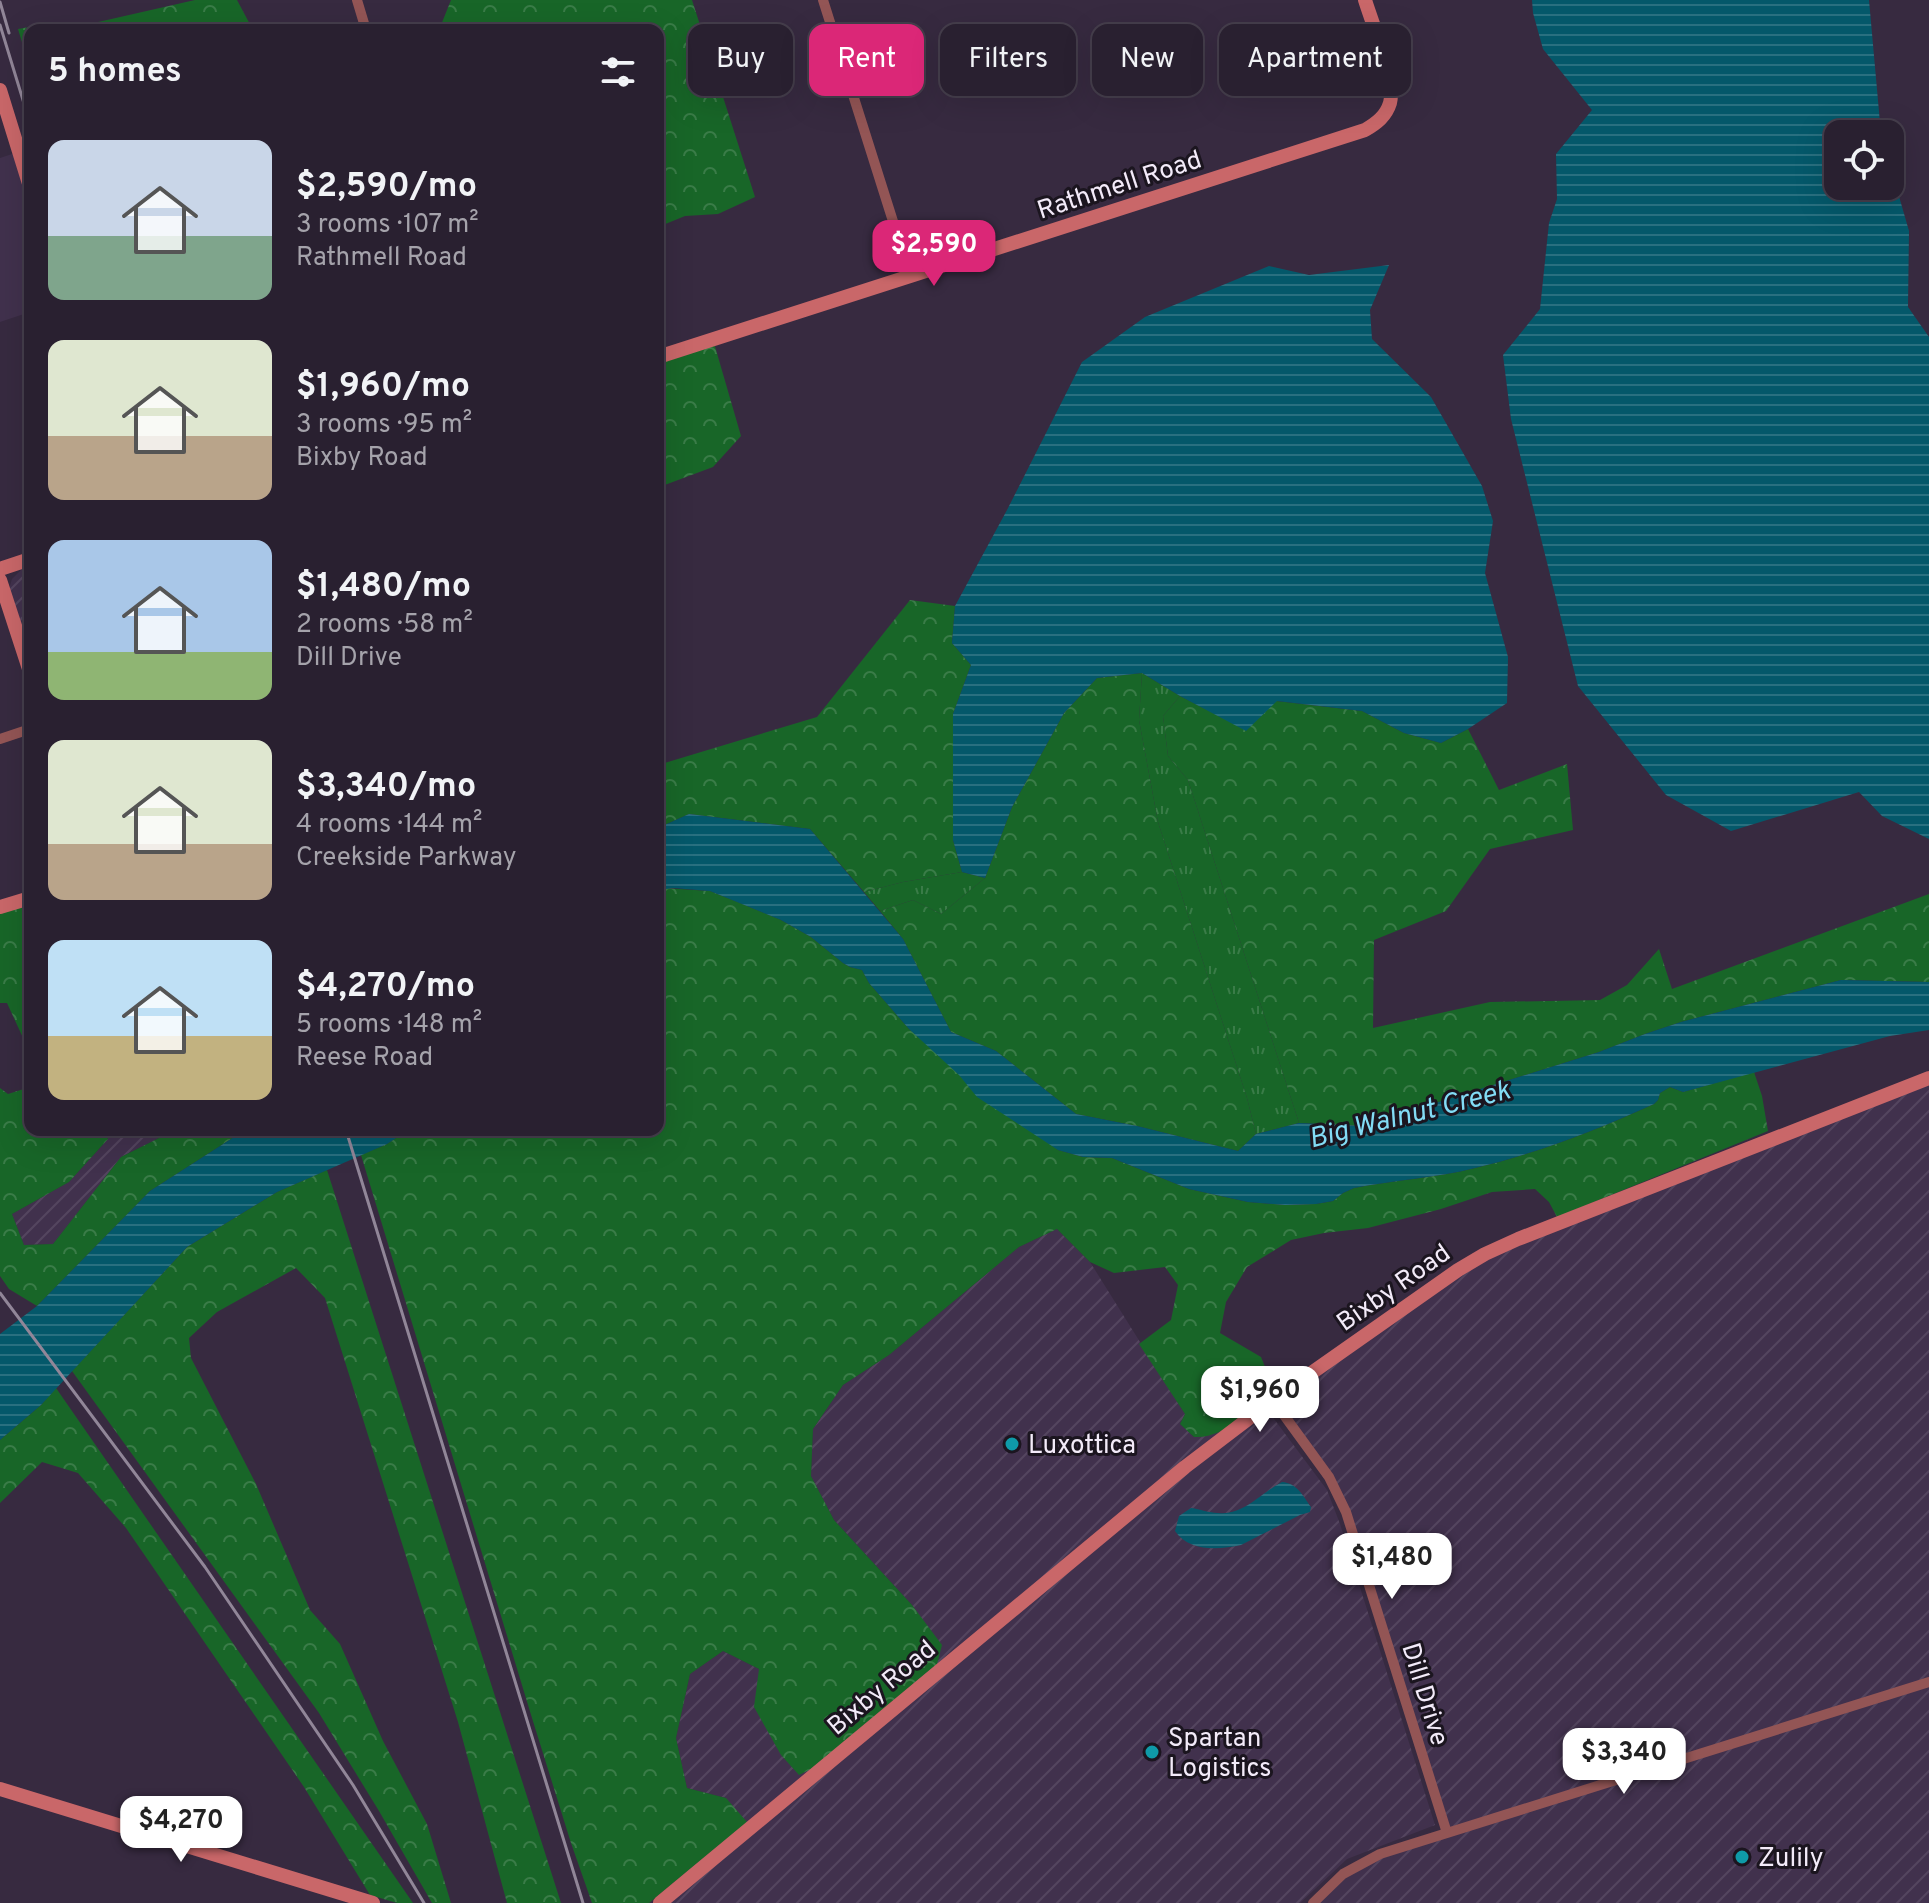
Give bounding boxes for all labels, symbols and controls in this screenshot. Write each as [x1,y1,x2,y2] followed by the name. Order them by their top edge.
[688,24,793,96] chip: Buy
[809,24,924,96] chip: Rent
[940,24,1076,96] chip: Filters
[1092,24,1203,96] chip: New
[1219,24,1411,96] chip: Apartment
[596,50,640,94] icon: filters
[48,51,182,94] text: 5 homes
[1824,120,1904,200] map controls
[1824,120,1904,200] button: locate
[1033,144,1206,228] street label: Rathmell Road
[296,166,477,209] text: $2,590/mo
[112,172,208,268] icon: home
[296,209,479,242] text: 3 rooms · 107 m²
[869,220,999,288] pin: $2,590
[890,229,978,262] text: $2,590
[296,242,467,275] text: Rathmell Road
[296,366,470,409] text: $1,960/mo
[112,372,208,468] icon: home
[296,409,472,442] text: 3 rooms · 95 m²
[296,442,428,475] text: Bixby Road
[296,566,471,609] text: $1,480/mo
[112,572,208,668] icon: home
[296,609,473,642] text: 2 rooms · 58 m²
[296,642,402,675] text: Dill Drive
[296,766,476,809] text: $3,340/mo
[112,772,208,868] icon: home
[296,809,482,842] text: 4 rooms · 144 m²
[296,842,517,875] text: Creekside Parkway
[296,966,475,1009] text: $4,270/mo
[112,972,208,1068] icon: home
[296,1009,482,1042] text: 5 rooms · 148 m²
[296,1042,433,1075] text: Reese Road
[1305,1073,1515,1158] water label: Big Walnut Creek
[1331,1238,1458,1340] street label: Bixby Road
[1195,1366,1325,1434] pin: $1,960
[1219,1375,1301,1408] text: $1,960
[1028,1430,1136,1463] place label: Luxottica
[1003,1435,1021,1453] marker: Luxottica
[1327,1533,1457,1601] pin: $1,480
[1351,1542,1433,1575] text: $1,480
[822,1634,944,1744] street label: Bixby Road
[1392,1639,1455,1750] street label: Dill Drive
[1168,1723,1271,1786] place label: Spartan Logistics
[1559,1728,1689,1796] pin: $3,340
[1581,1737,1667,1770] text: $3,340
[1143,1743,1161,1761] marker: Spartan Logistics
[116,1796,246,1864] pin: $4,270
[138,1805,224,1838] text: $4,270
[1758,1843,1823,1876] place label: Zulily
[1733,1848,1751,1866] marker: Zulily

